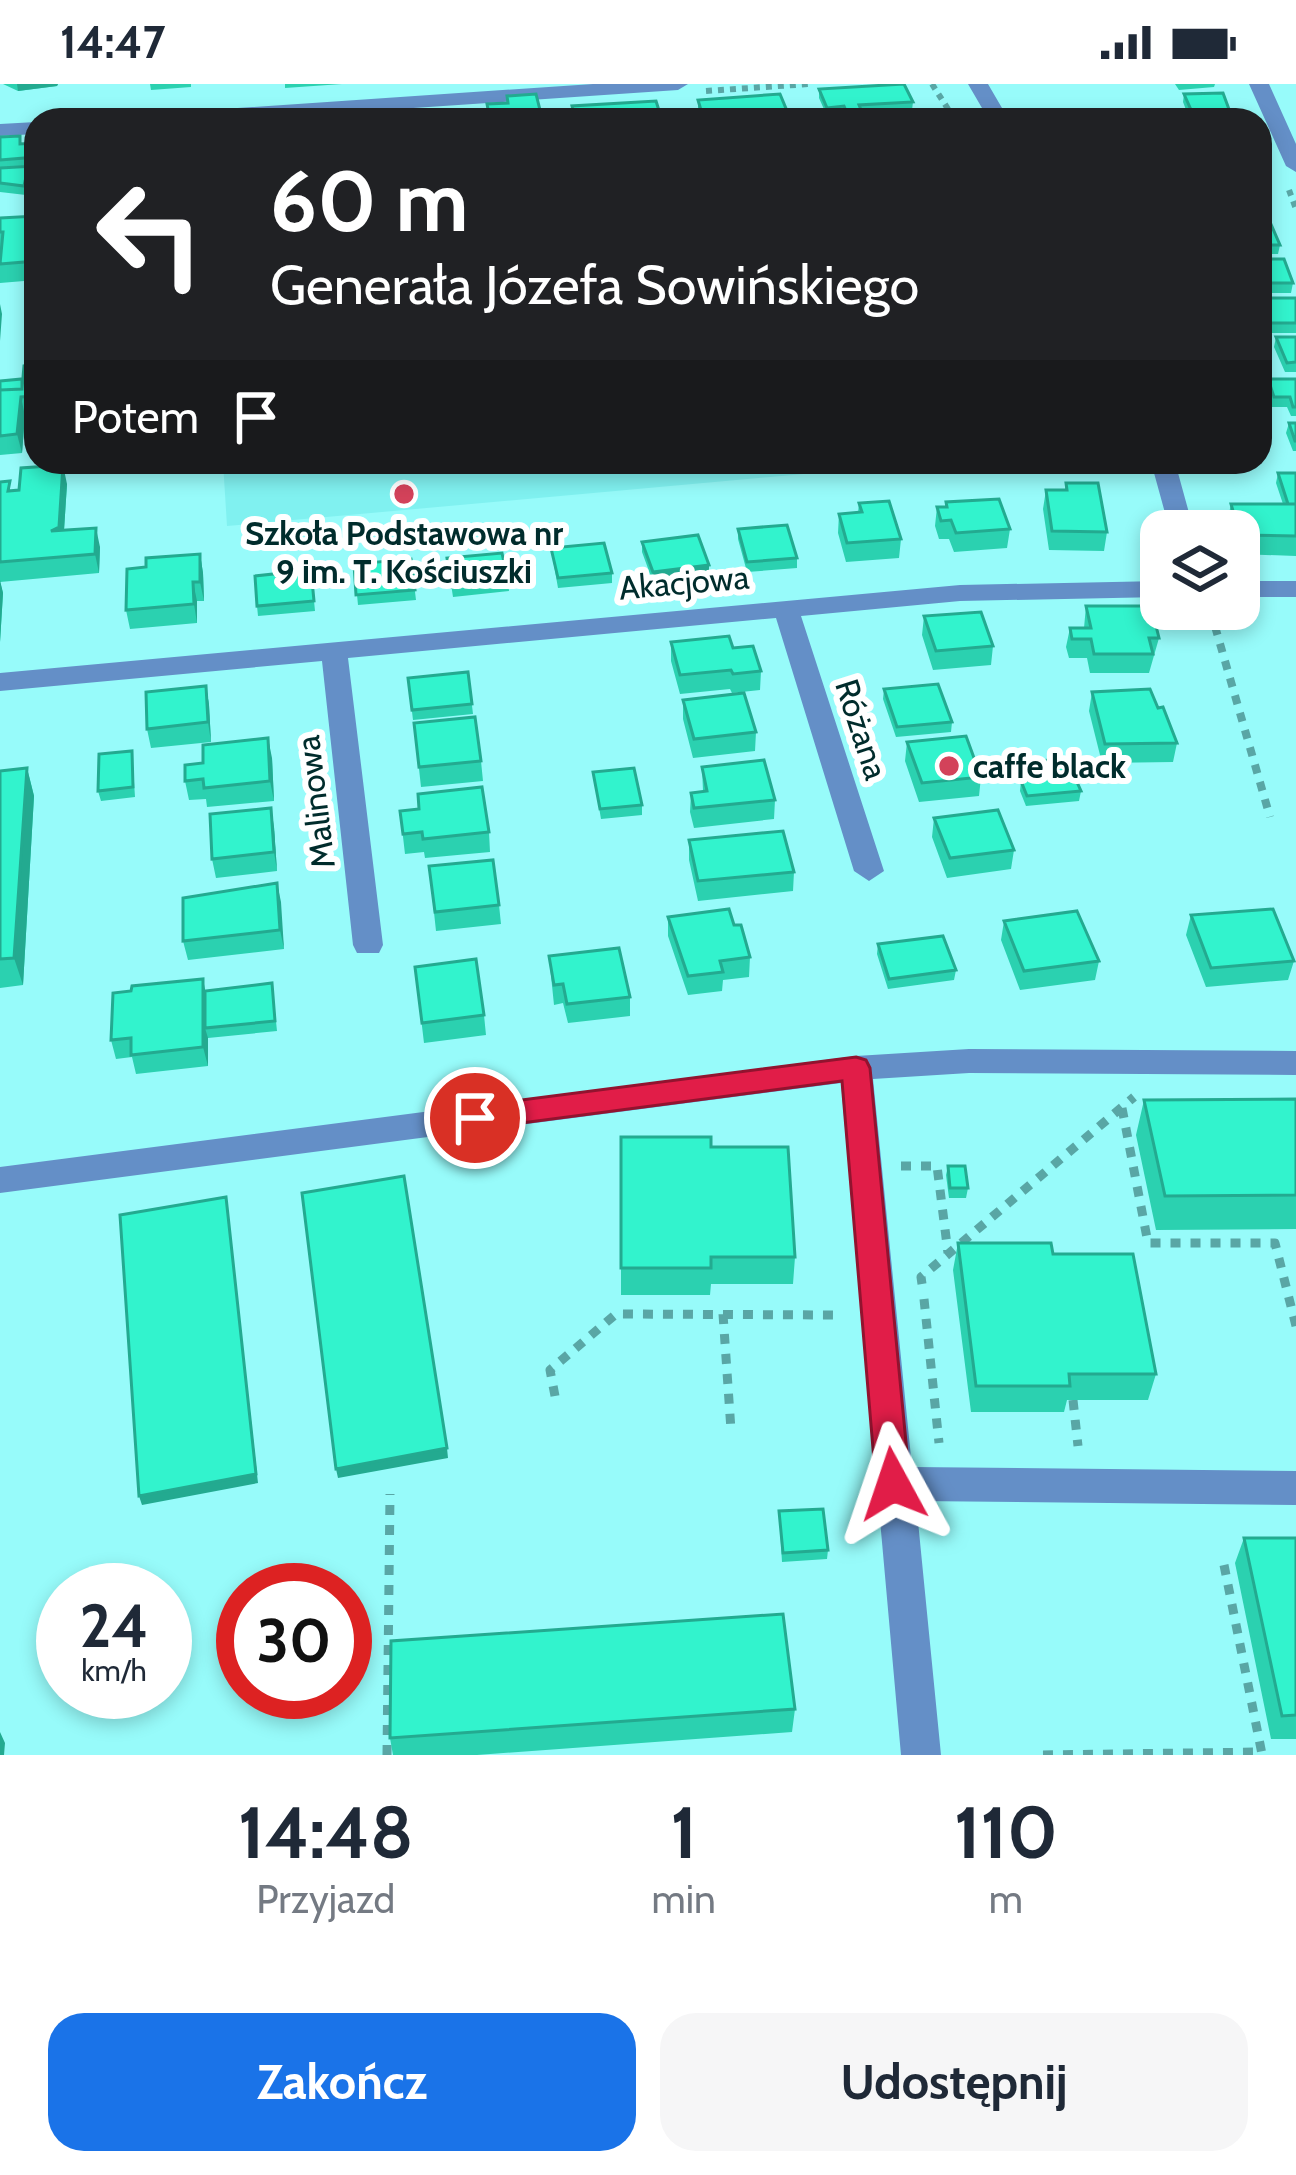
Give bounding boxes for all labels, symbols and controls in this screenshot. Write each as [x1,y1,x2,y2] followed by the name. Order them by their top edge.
[60,15,165,69] text: 14:47
[270,150,468,252] text: 60 m
[72,156,228,312] icon: left
[270,252,919,318] text: Generała Józefa Sowińskiego
[223,384,289,450] icon: arrive
[72,390,199,444] text: Potem
[391,481,417,507] marker: Szkoła Podstawowa nr 9 im. T. Kościuszki
[1140,510,1260,630] map controls
[1140,510,1260,630] button: layers
[245,513,563,591] place label: Szkoła Podstawowa nr 9 im. T. Kościuszki
[617,556,751,608] street label: Akacjowa
[827,674,897,784] street label: Różana
[287,733,343,871] street label: Malinowa
[973,746,1126,786] place label: caffe black
[936,753,962,779] marker: caffe black
[424,1067,526,1169] pin
[442,1085,508,1151] icon: arrive
[830,1421,956,1547] position arrow
[216,1563,372,1719] speed limit sign: 30
[80,1589,149,1662] text: 24
[81,1652,147,1689] text: km/h
[238,1789,414,1876] text: 14:48
[670,1789,697,1876] text: 1
[954,1789,1058,1876] text: 110
[256,1875,395,1923] text: Przyjazd
[652,1875,716,1923] text: min
[989,1875,1023,1923] text: m
[48,2013,636,2151] button: Zakończ
[660,2013,1248,2151] button: Udostępnij

